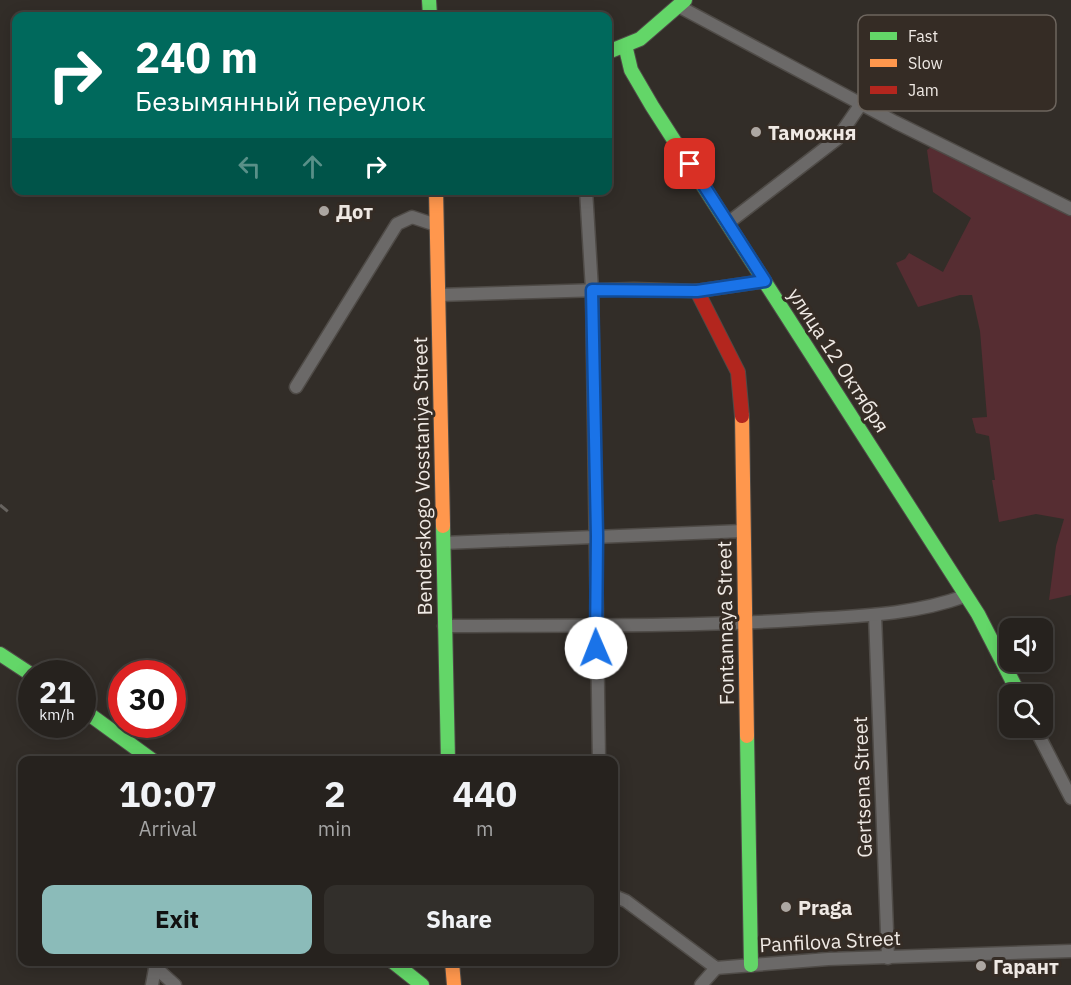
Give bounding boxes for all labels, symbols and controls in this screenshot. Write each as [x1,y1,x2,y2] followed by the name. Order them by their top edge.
[858,15,1056,111] legend
[908,26,938,46] text: Fast
[135,30,258,85] text: 240 m
[36,36,114,114] icon: right
[908,53,943,73] text: Slow
[908,80,939,100] text: Jam
[135,83,426,118] text: Безымянный переулок
[768,119,856,146] place label: Таможня
[749,125,763,139] marker: Таможня
[664,138,715,189] pin
[673,147,706,180] icon: arrive
[233,150,266,183] icon: left
[296,150,329,183] icon: ahead
[359,150,392,183] icon: right
[336,198,373,225] place label: Дот
[317,204,331,218] marker: Дот
[782,282,896,438] street label: улица 12 Октября
[406,336,438,616] street label: Benderskogo Vosstaniya Street
[710,541,740,705] street label: Fontannaya Street
[564,616,628,680] position arrow
[999,618,1053,738] map controls
[999,618,1053,672] button: sound
[108,660,186,738] speed limit sign: 30
[39,672,75,711] text: 21
[999,684,1053,738] button: search
[39,705,75,724] text: km/h
[846,716,878,858] street label: Gertsena Street
[119,770,217,817] text: 10:07
[324,770,346,817] text: 2
[452,770,517,817] text: 440
[139,815,197,842] text: Arrival
[318,815,352,842] text: min
[476,815,494,842] text: m
[42,885,312,954] button: Exit
[324,885,594,954] button: Share
[798,894,852,921] place label: Praga
[779,900,793,914] marker: Praga
[759,924,901,958] street label: Panfilova Street
[993,953,1059,980] place label: Гарант
[974,959,988,973] marker: Гарант

